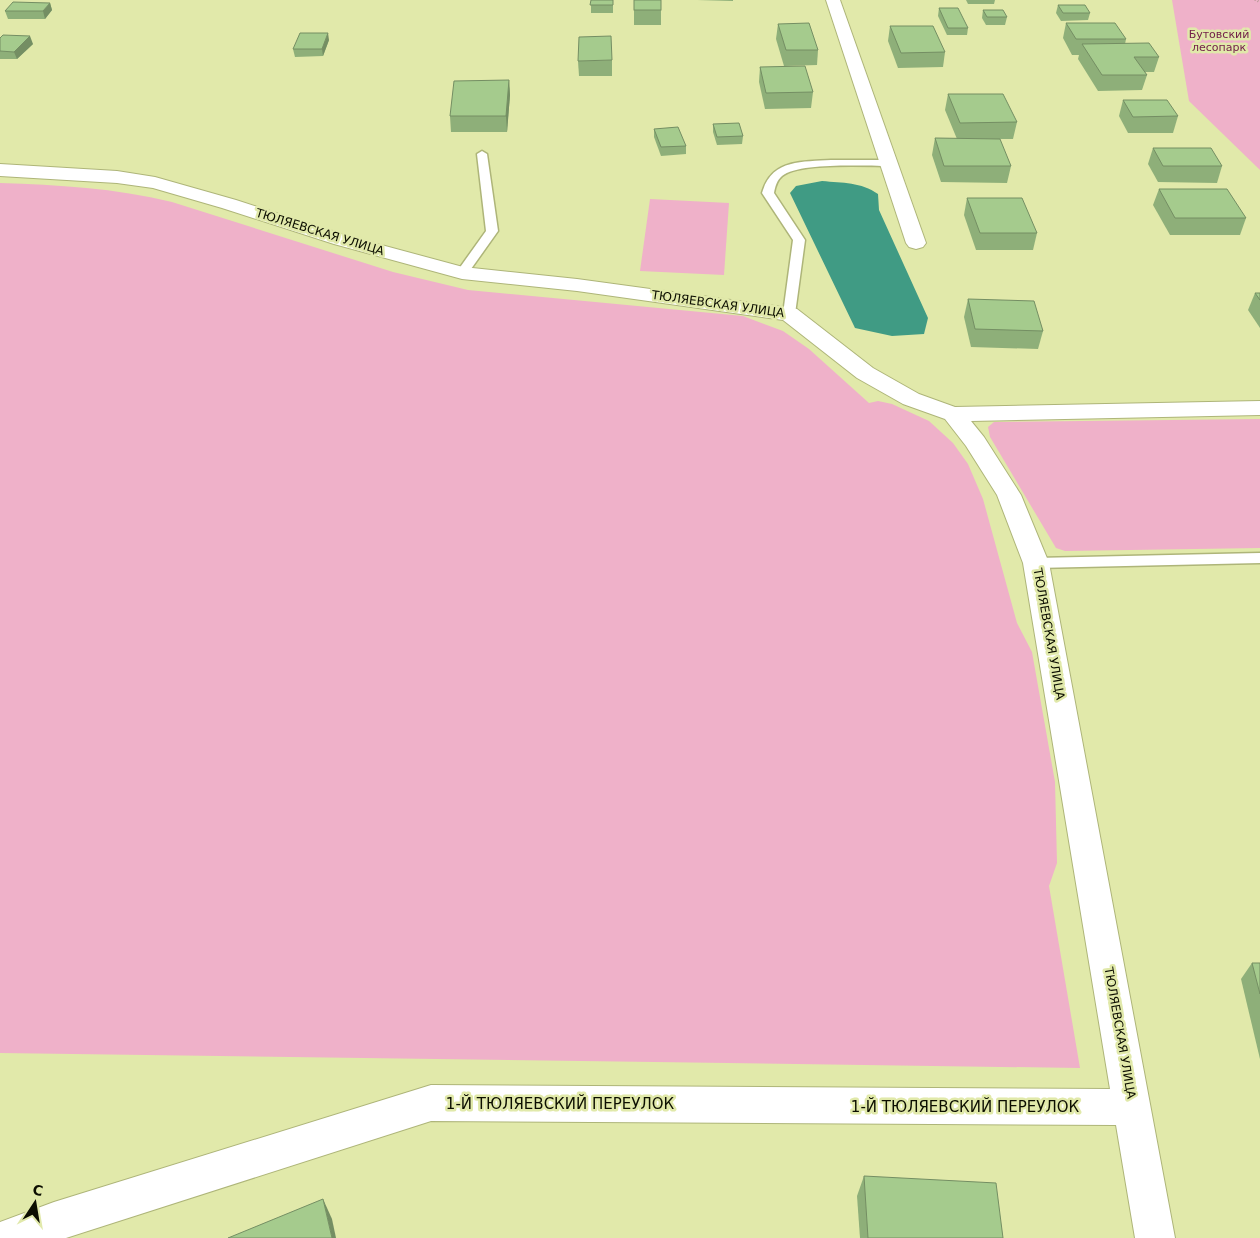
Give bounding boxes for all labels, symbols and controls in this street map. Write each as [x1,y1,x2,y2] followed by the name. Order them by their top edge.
[1189,28,1249,54] park label: Бутовский лесопарк
[253,205,387,258] street label: ТЮЛЯЕВСКАЯ УЛИЦА
[650,288,786,320] street label: ТЮЛЯЕВСКАЯ УЛИЦА
[1030,566,1068,702] street label: ТЮЛЯЕВСКАЯ УЛИЦА
[1101,965,1139,1101] street label: ТЮЛЯЕВСКАЯ УЛИЦА
[446,1094,674,1113] street label: 1-Й ТЮЛЯЕВСКИЙ ПЕРЕУЛОК
[851,1097,1079,1116] street label: 1-Й ТЮЛЯЕВСКИЙ ПЕРЕУЛОК
[10,1178,60,1228] north arrow
[31,1181,44,1199] text: С

